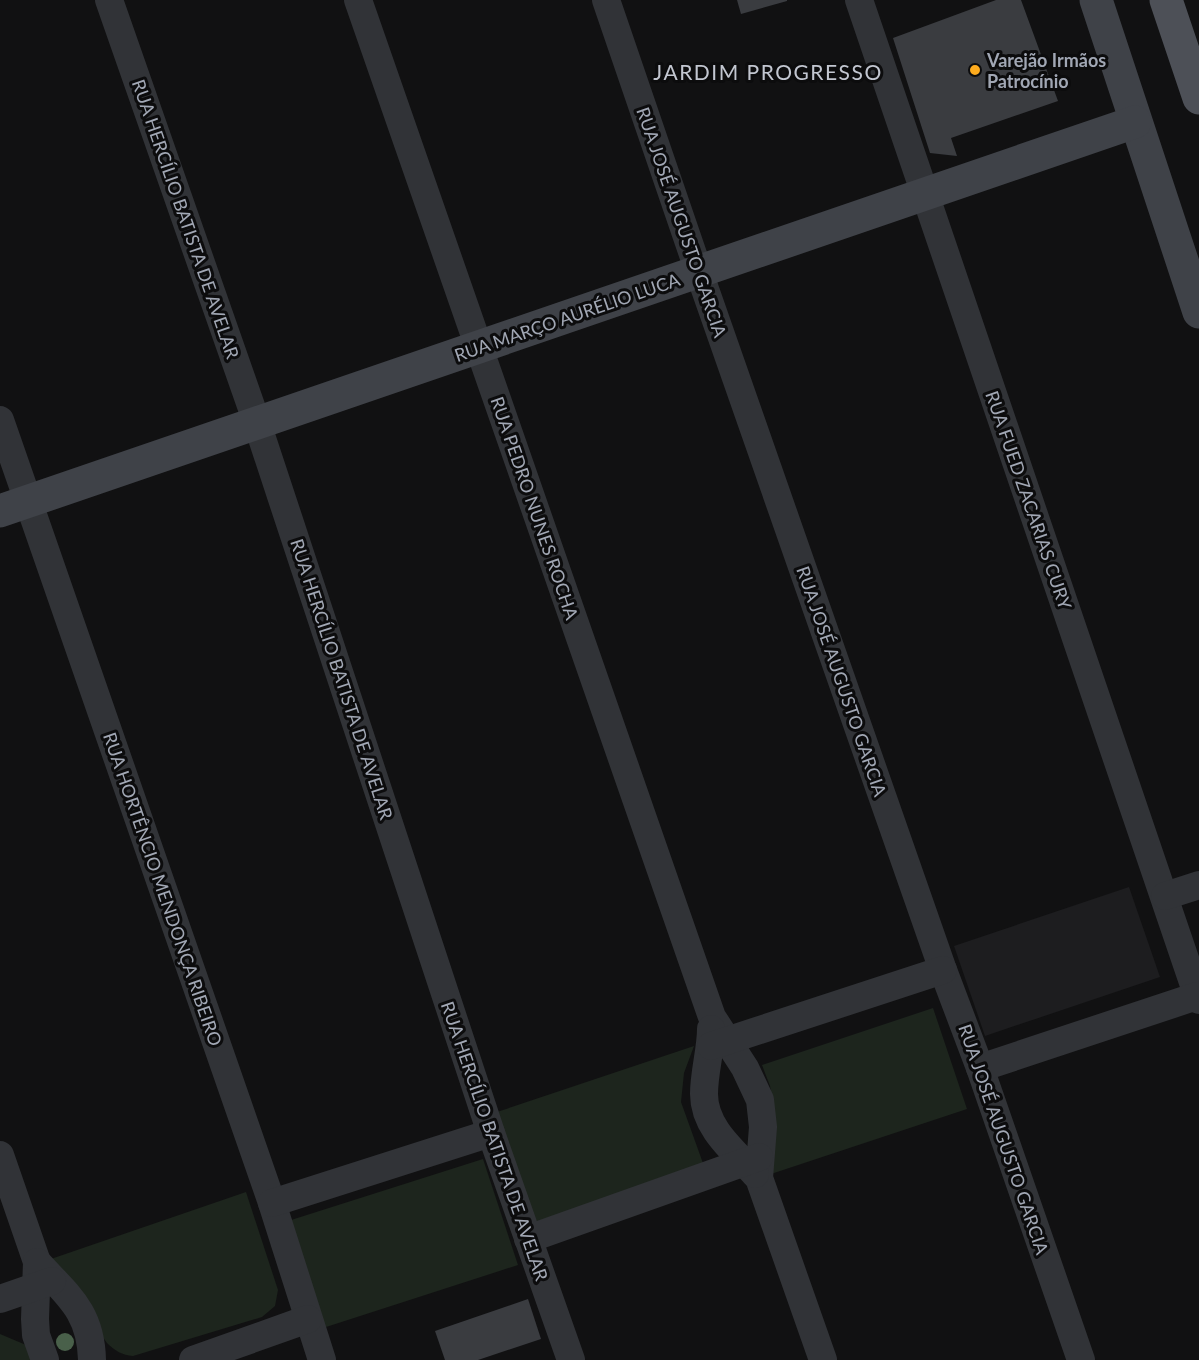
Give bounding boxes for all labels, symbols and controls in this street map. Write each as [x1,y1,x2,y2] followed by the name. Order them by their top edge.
[986,49,1106,92] place label: Varejão Irmãos Patrocínio
[653,59,883,84] district label: JARDIM PROGRESSO
[968,63,982,77] marker: Varejão Irmãos Patrocínio
[128,76,244,362] street label: RUA HERCÍLIO BATISTA DE AVELAR
[632,104,732,341] street label: RUA JOSÉ AUGUSTO GARCIA
[451,268,683,366] street label: RUA MARÇO AURÉLIO LUCA
[981,388,1077,613] street label: RUA FUED ZACARIAS CURY
[486,394,584,623] street label: RUA PEDRO NUNES ROCHA
[286,536,398,823] street label: RUA HERCÍLIO BATISTA DE AVELAR
[792,563,892,800] street label: RUA JOSÉ AUGUSTO GARCIA
[99,729,227,1049] street label: RUA HORTÊNCIO MENDONÇA RIBEIRO
[437,998,553,1284] street label: RUA HERCÍLIO BATISTA DE AVELAR
[954,1021,1054,1258] street label: RUA JOSÉ AUGUSTO GARCIA

